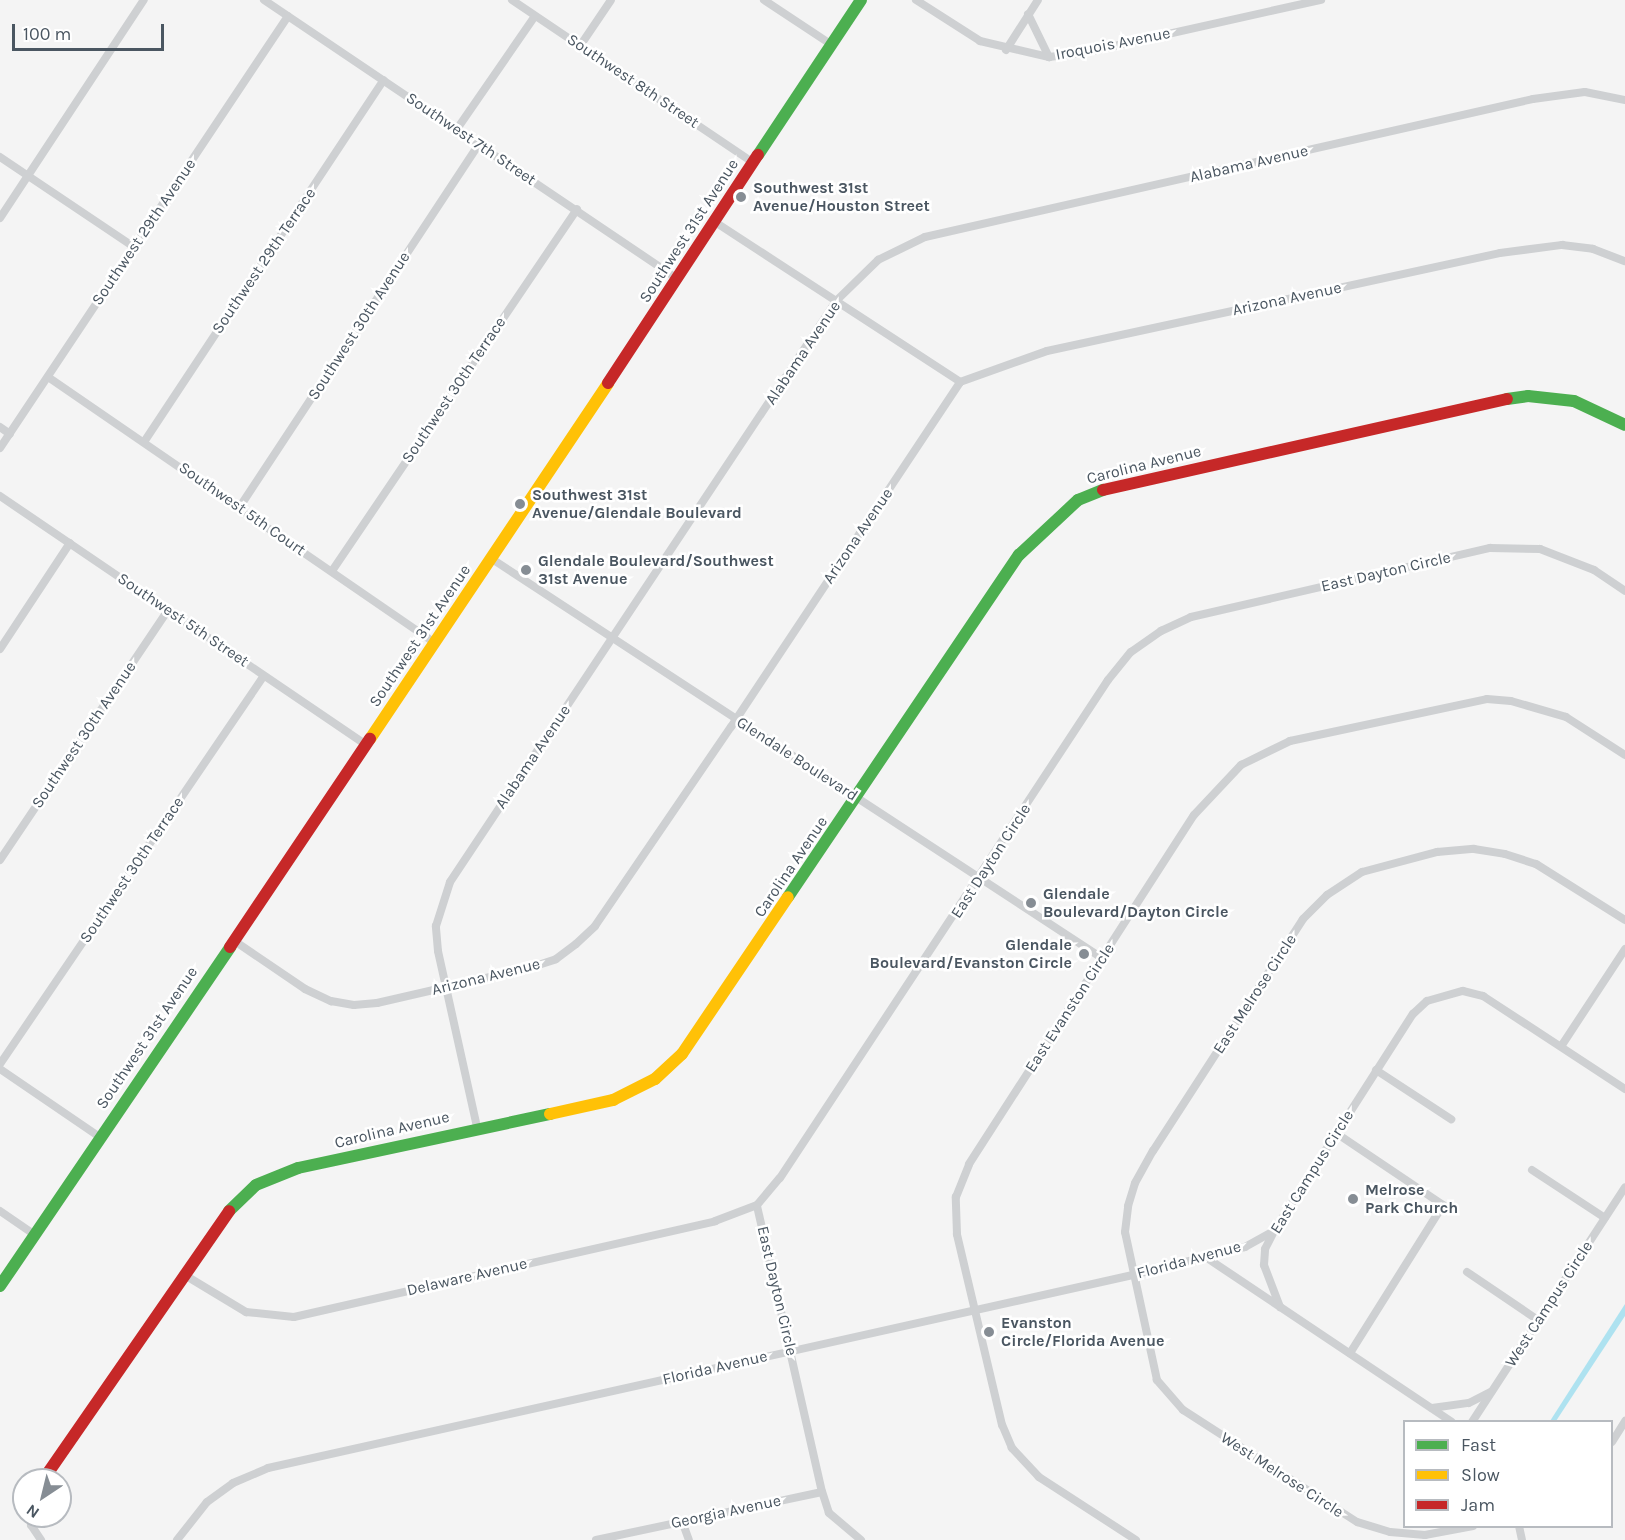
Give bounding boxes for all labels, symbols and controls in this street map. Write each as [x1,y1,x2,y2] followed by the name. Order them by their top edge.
[15,12,166,50] scale bar
[23,23,71,45] text: 100 m
[1054,23,1172,65] street label: Iroquois Avenue
[563,30,703,132] street label: Southwest 8th Street
[402,88,540,190] street label: Southwest 7th Street
[1188,141,1310,187] street label: Alabama Avenue
[88,155,200,309] street label: Southwest 29th Avenue
[635,156,743,306] street label: Southwest 31st Avenue
[753,178,930,216] place label: Southwest 31st Avenue/Houston Street
[208,184,320,338] street label: Southwest 29th Terrace
[734,190,748,204] marker: Southwest 31st Avenue/Houston Street
[304,248,414,404] street label: Southwest 30th Avenue
[1231,278,1343,320] street label: Arizona Avenue
[761,297,845,409] street label: Alabama Avenue
[398,313,510,467] street label: Southwest 30th Terrace
[1085,441,1203,489] street label: Carolina Avenue
[175,458,309,560] street label: Southwest 5th Court
[532,485,742,523] place label: Southwest 31st Avenue/Glendale Boulevard
[819,485,897,587] street label: Arizona Avenue
[513,497,527,511] marker: Southwest 31st Avenue/Glendale Boulevard
[1319,548,1453,596] street label: East Dayton Circle
[538,551,774,589] place label: Glendale Boulevard/Southwest 31st Avenue
[365,561,475,711] street label: Southwest 31st Avenue
[519,563,533,577] marker: Glendale Boulevard/Southwest 31st Avenue
[114,569,252,671] street label: Southwest 5th Street
[28,658,140,812] street label: Southwest 30th Avenue
[491,701,575,813] street label: Alabama Avenue
[733,713,861,805] street label: Glendale Boulevard
[76,793,188,947] street label: Southwest 30th Terrace
[947,800,1035,922] street label: East Dayton Circle
[750,813,832,921] street label: Carolina Avenue
[1043,884,1228,922] place label: Glendale Boulevard/Dayton Circle
[1024,896,1038,910] marker: Glendale Boulevard/Dayton Circle
[1209,931,1301,1057] street label: East Melrose Circle
[870,935,1072,973] place label: Glendale Boulevard/Evanston Circle
[1021,940,1119,1076] street label: East Evanston Circle
[1077,947,1091,961] marker: Glendale Boulevard/Evanston Circle
[430,954,542,1000] street label: Arizona Avenue
[92,963,202,1113] street label: Southwest 31st Avenue
[333,1107,451,1153] street label: Carolina Avenue
[1266,1107,1358,1237] street label: East Campus Circle
[1365,1180,1458,1218] place label: Melrose Park Church
[1346,1192,1360,1206] marker: Melrose Park Church
[753,1224,801,1358] street label: East Dayton Circle
[1135,1237,1243,1283] street label: Florida Avenue
[1501,1237,1597,1371] street label: West Campus Circle
[405,1254,529,1300] street label: Delaware Avenue
[1001,1313,1164,1351] place label: Evanston Circle/Florida Avenue
[982,1325,996,1339] marker: Evanston Circle/Florida Avenue
[661,1347,769,1389] street label: Florida Avenue
[1403,1420,1613,1528] legend
[1217,1428,1347,1522] street label: West Melrose Circle
[1461,1434,1496,1456] text: Fast
[1461,1464,1500,1486] text: Slow
[12,1468,72,1528] north arrow
[669,1491,783,1533] street label: Georgia Avenue
[1461,1494,1495,1516] text: Jam
[22,1500,43,1523] text: N

